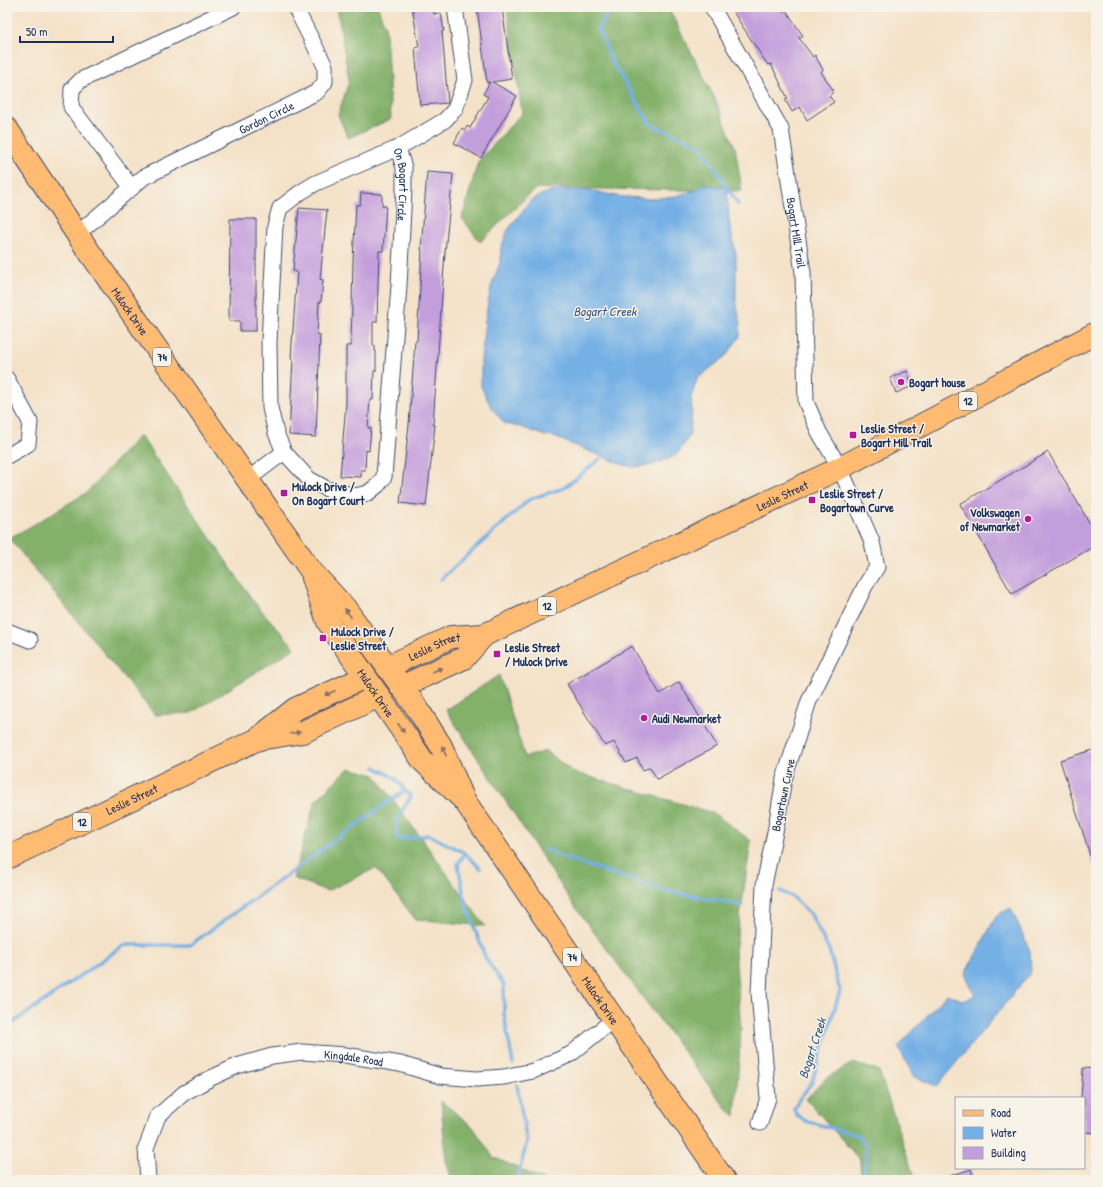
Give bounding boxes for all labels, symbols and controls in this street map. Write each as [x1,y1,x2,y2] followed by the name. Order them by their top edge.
[20,18,113,44] scale bar
[26,23,47,40] text: 50 m
[236,96,297,138] street label: Gordon Circle
[390,146,413,222] street label: On Bogart Circle
[783,196,811,270] street label: Bogart Mill Trail
[108,284,153,339] street label: Mulock Drive
[573,302,638,321] water label: Bogart Creek
[153,348,171,366] road number: 74
[909,374,966,392] place label: Bogart house
[896,377,906,387] marker: Bogart house
[959,392,977,410] road number: 12
[861,420,933,452] place label: Leslie Street / Bogart Mill Trail
[848,430,858,440] marker: Leslie Street / Bogart Mill Trail
[753,475,812,515] street label: Leslie Street
[292,478,365,510] place label: Mulock Drive / On Bogart Court
[820,485,894,517] place label: Leslie Street / Bogartown Curve
[279,488,289,498] marker: Mulock Drive / On Bogart Court
[807,495,817,505] marker: Leslie Street / Bogartown Curve
[960,504,1021,535] place label: Volkswagen of Newmarket
[1023,514,1033,524] marker: Volkswagen of Newmarket
[538,597,556,615] road number: 12
[344,607,352,618] one-way arrow
[331,623,395,654] place label: Mulock Drive / Leslie Street
[405,628,461,664] street label: Leslie Street
[318,633,328,643] marker: Mulock Drive / Leslie Street
[505,639,568,670] place label: Leslie Street / Mulock Drive
[492,649,502,659] marker: Leslie Street / Mulock Drive
[354,665,399,720] street label: Mulock Drive
[431,667,443,673] one-way arrow
[323,691,335,697] one-way arrow
[652,710,722,727] place label: Audi Newmarket
[639,713,649,723] marker: Audi Newmarket
[397,723,405,734] one-way arrow
[289,730,301,736] one-way arrow
[441,746,447,757] one-way arrow
[767,757,799,833] street label: Bogartown Curve
[103,779,161,818] street label: Leslie Street
[73,813,91,831] road number: 12
[563,948,581,966] road number: 74
[578,973,624,1028] street label: Mulock Drive
[794,1014,832,1081] water label: Bogart Creek
[323,1045,385,1070] street label: Kingdale Road
[955,1097,1085,1169] legend
[991,1104,1011,1121] text: Road
[991,1124,1017,1141] text: Water
[991,1144,1026,1161] text: Building

